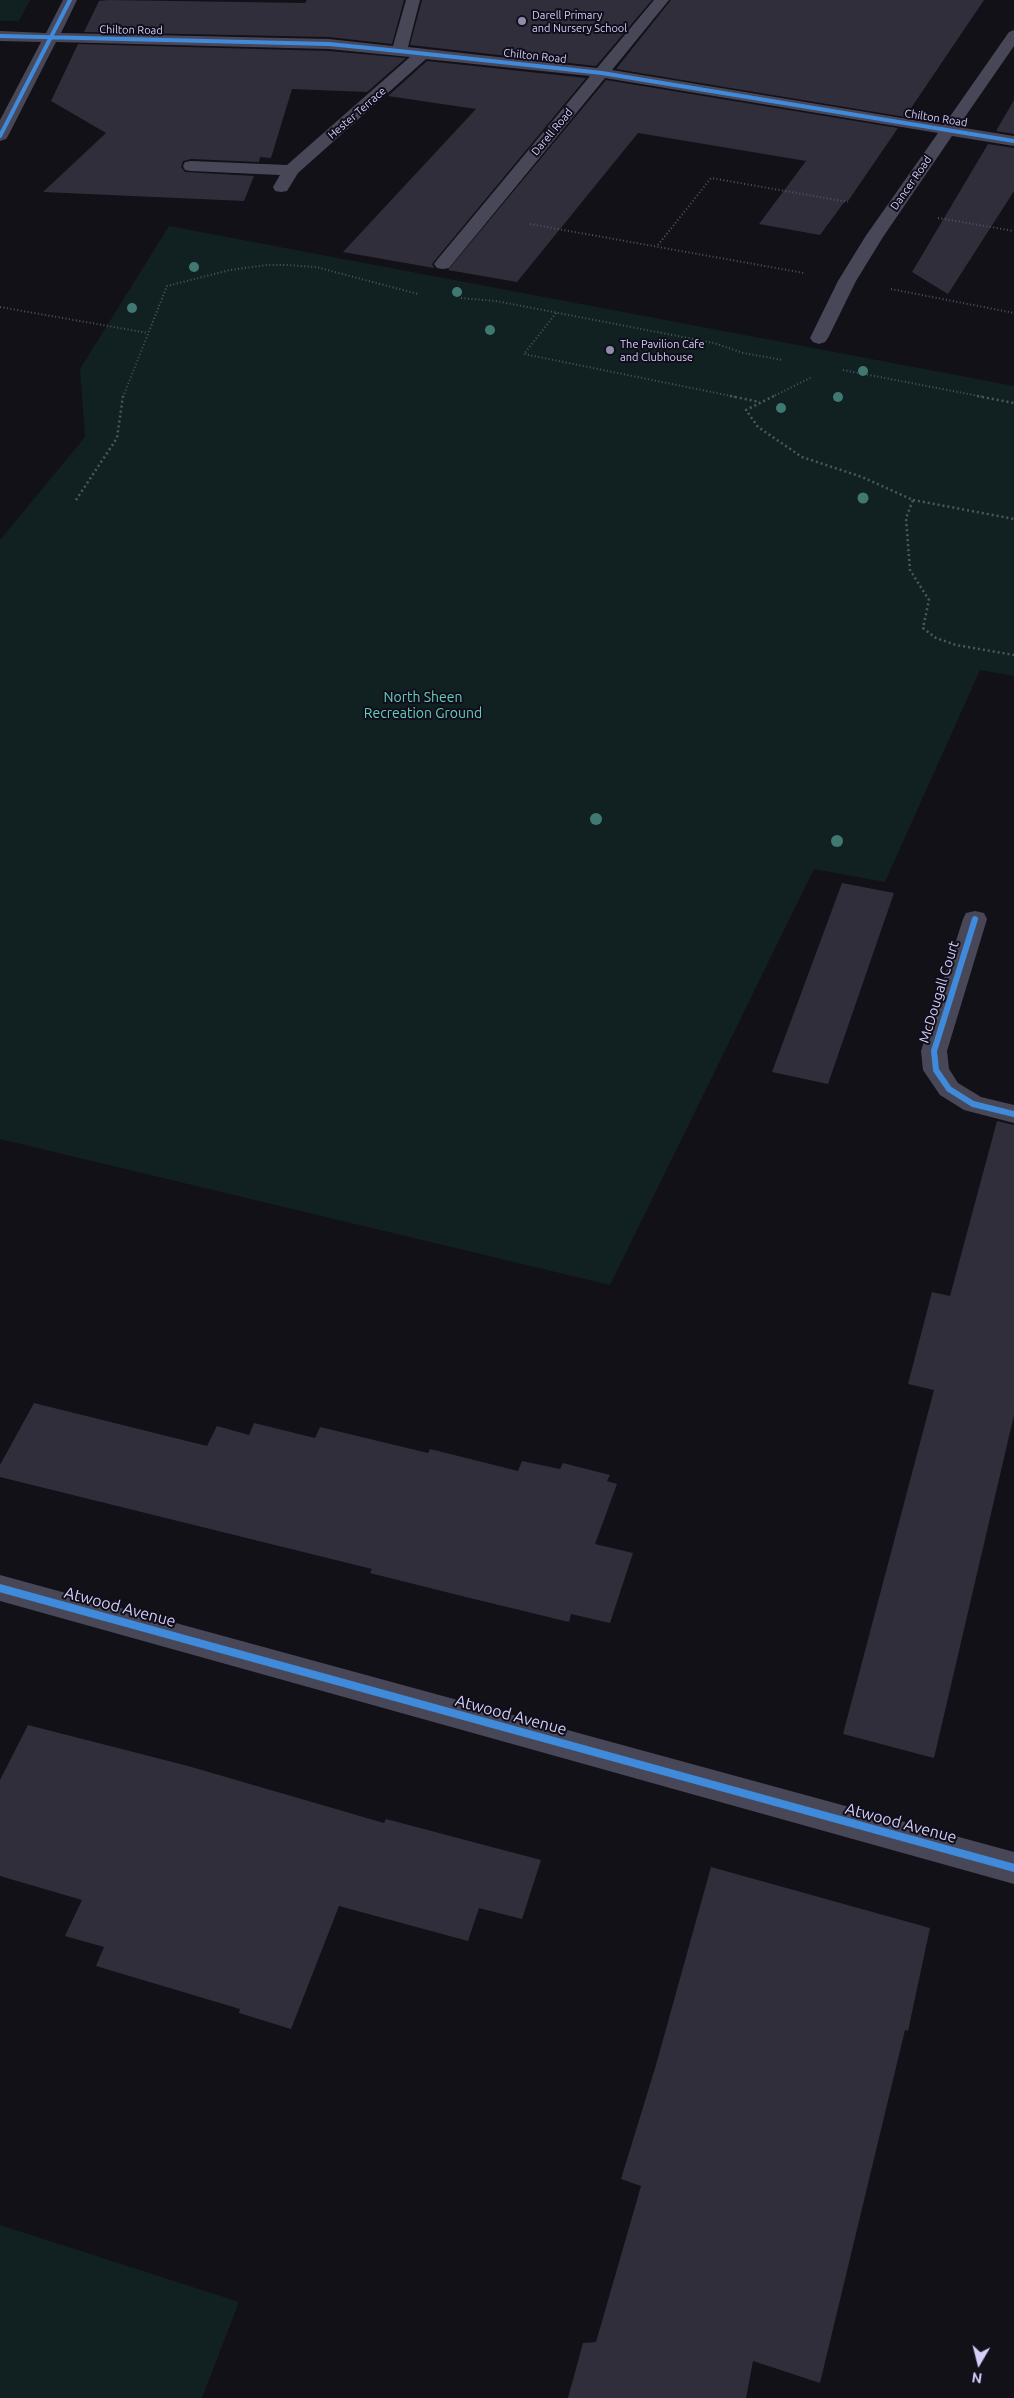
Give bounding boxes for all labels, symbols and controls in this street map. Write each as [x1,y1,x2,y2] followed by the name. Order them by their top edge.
[532,8,627,34] place label: Darell Primary and Nursery School
[516,15,528,27] marker: Darell Primary and Nursery School
[99,23,163,37] street label: Chilton Road
[503,46,567,66] street label: Chilton Road
[325,84,389,142] street label: Hester Terrace
[529,106,575,158] street label: Darell Road
[904,107,968,129] street label: Chilton Road
[888,153,934,213] street label: Dancer Road
[620,337,705,363] place label: The Pavilion Cafe and Clubhouse
[604,344,616,356] marker: The Pavilion Cafe and Clubhouse
[364,689,482,722] park label: North Sheen Recreation Ground
[915,939,963,1045] street label: McDougall Court
[62,1583,178,1631] street label: Atwood Avenue
[453,1691,569,1739] street label: Atwood Avenue
[843,1799,959,1847] street label: Atwood Avenue
[954,2338,1004,2388] north arrow
[971,2369,983,2387] text: N

